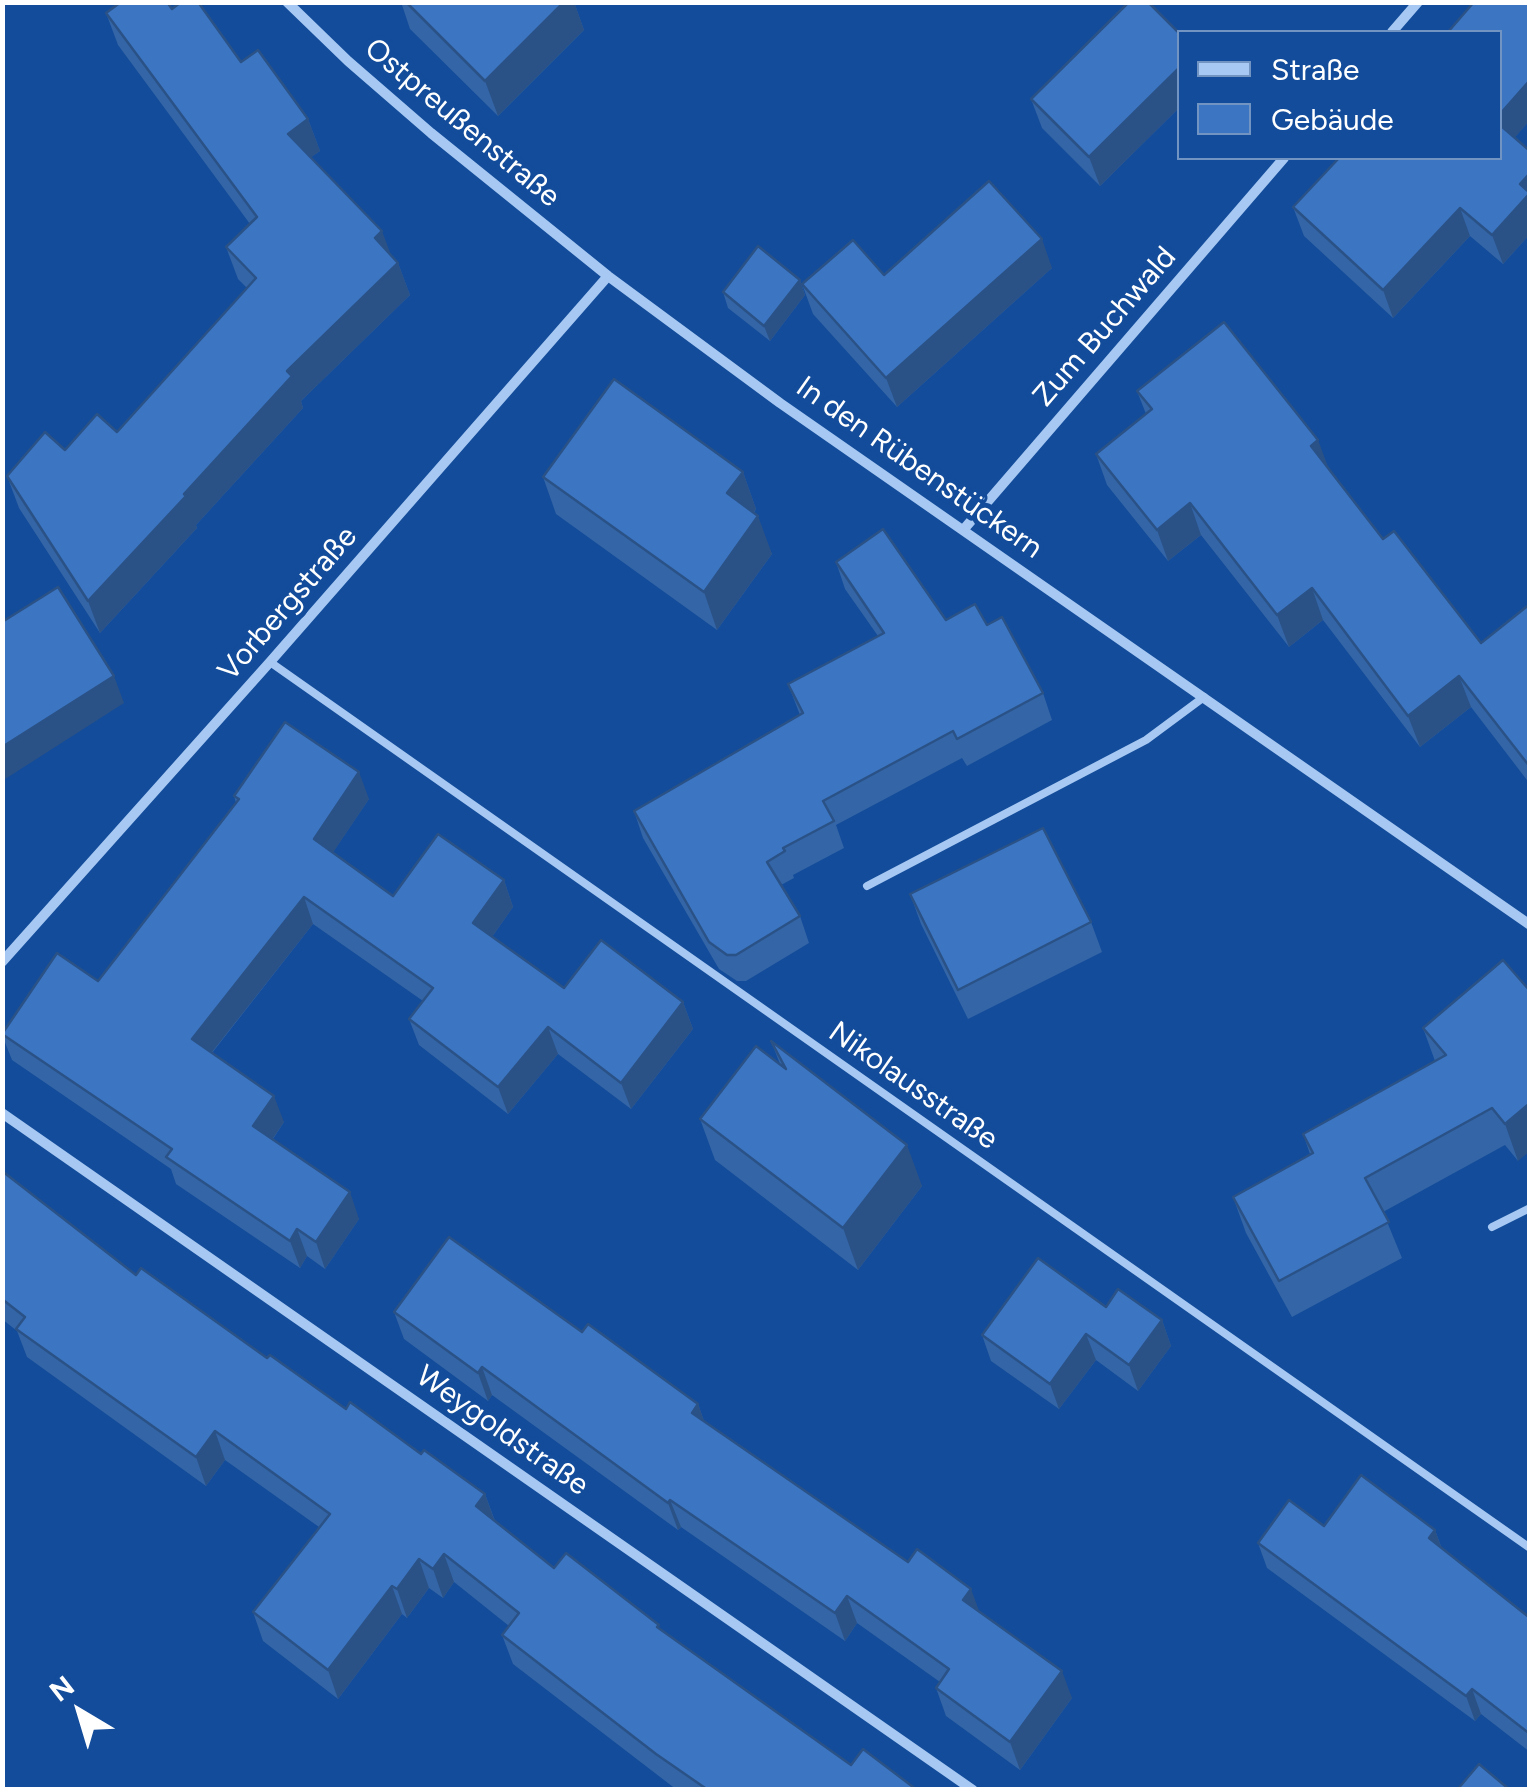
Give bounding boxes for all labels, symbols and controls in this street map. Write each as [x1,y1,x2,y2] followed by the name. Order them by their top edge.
[1177,30,1502,160] legend
[357,31,567,215] street label: Ostpreußenstraße
[1271,51,1360,88] text: Straße
[1271,101,1394,138] text: Gebäude
[1026,240,1184,414] street label: Zum Buchwald
[789,369,1049,567] street label: In den Rübenstückern
[211,519,365,689] street label: Vorbergstraße
[821,1014,1005,1158] street label: Nikolausstraße
[409,1358,595,1504] street label: Weygoldstraße
[30,1662,130,1762] north arrow
[43,1668,81,1708] text: N

